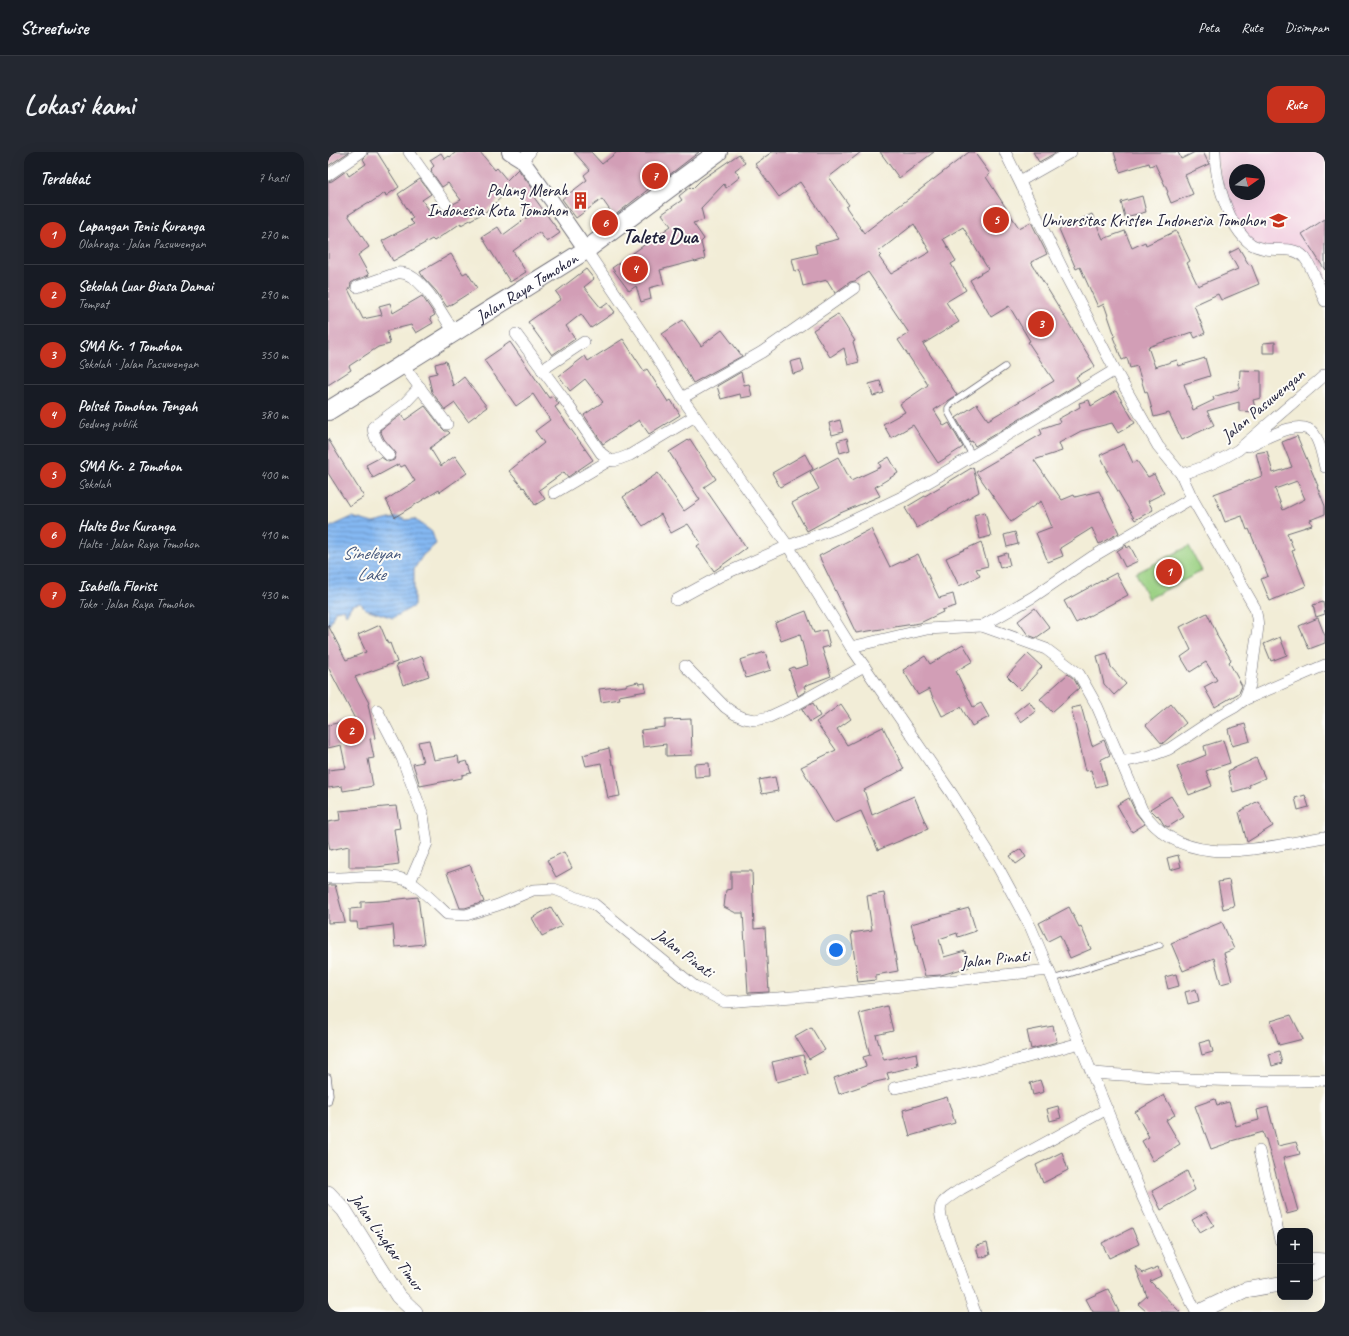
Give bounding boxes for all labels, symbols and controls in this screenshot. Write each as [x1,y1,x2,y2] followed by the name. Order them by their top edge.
[20,16,88,40] text: Streetwise
[1198,19,1219,36] text: Peta
[1241,19,1263,36] text: Rute
[1285,19,1329,36] text: Disimpan
[1267,86,1325,123] button: Rute
[24,87,134,122] text: Lokasi kami
[642,161,668,191] pin: 7
[1229,164,1265,200] north arrow
[40,168,90,189] text: Terdekat
[258,170,288,186] text: 7 hasil
[427,180,569,221] place label: Palang Merah Indonesia Kota Tomohon
[571,190,591,210] building icon: Palang Merah Indonesia Kota Tomohon
[983,205,1009,235] pin: 5
[592,208,618,238] pin: 6
[1041,210,1266,231] place label: Universitas Kristen Indonesia Tomohon
[1269,210,1289,230] school or university icon: Universitas Kristen Indonesia Tomohon
[78,217,204,236] text: Lapangan Tenis Kuranga
[622,223,699,249] district label: Talete Dua
[50,227,56,243] text: 1
[260,227,288,243] text: 270 m
[78,236,206,252] text: Olahraga · Jalan Pasuwengan
[471,247,582,327] street label: Jalan Raya Tomohon
[622,254,648,284] pin: 4
[78,277,213,296] text: Sekolah Luar Biasa Damai
[50,287,56,303] text: 2
[260,287,288,303] text: 290 m
[78,296,109,312] text: Tempat
[1028,309,1054,339] pin: 3
[78,337,182,356] text: SMA Kr. 1 Tomohon
[50,347,56,363] text: 3
[260,347,288,363] text: 350 m
[78,356,198,372] text: Sekolah · Jalan Pasuwengan
[1216,363,1310,447] street label: Jalan Pasuwengan
[78,397,197,416] text: Polsek Tomohon Tengah
[50,407,56,423] text: 4
[260,407,288,423] text: 380 m
[78,416,137,432] text: Gedung publik
[78,457,182,476] text: SMA Kr. 2 Tomohon
[50,467,56,483] text: 5
[260,467,288,483] text: 400 m
[78,476,111,492] text: Sekolah
[78,517,175,536] text: Halte Bus Kuranga
[50,527,56,543] text: 6
[260,527,288,543] text: 410 m
[78,536,199,552] text: Halte · Jalan Raya Tomohon
[342,542,402,585] water label: Sineleyan Lake
[1156,557,1182,587] pin: 1
[78,577,157,596] text: Isabella Florist
[50,587,56,603] text: 7
[260,587,288,603] text: 430 m
[78,596,194,612] text: Toko · Jalan Raya Tomohon
[338,716,364,746] pin: 2
[649,923,719,983] street label: Jalan Pinati
[826,940,846,960] your location
[959,945,1032,973] street label: Jalan Pinati
[345,1188,430,1297] street label: Jalan Lingkar Timur
[1277,1228,1313,1300] map controls
[1277,1228,1313,1264] button: +
[1277,1264,1313,1300] button: −

